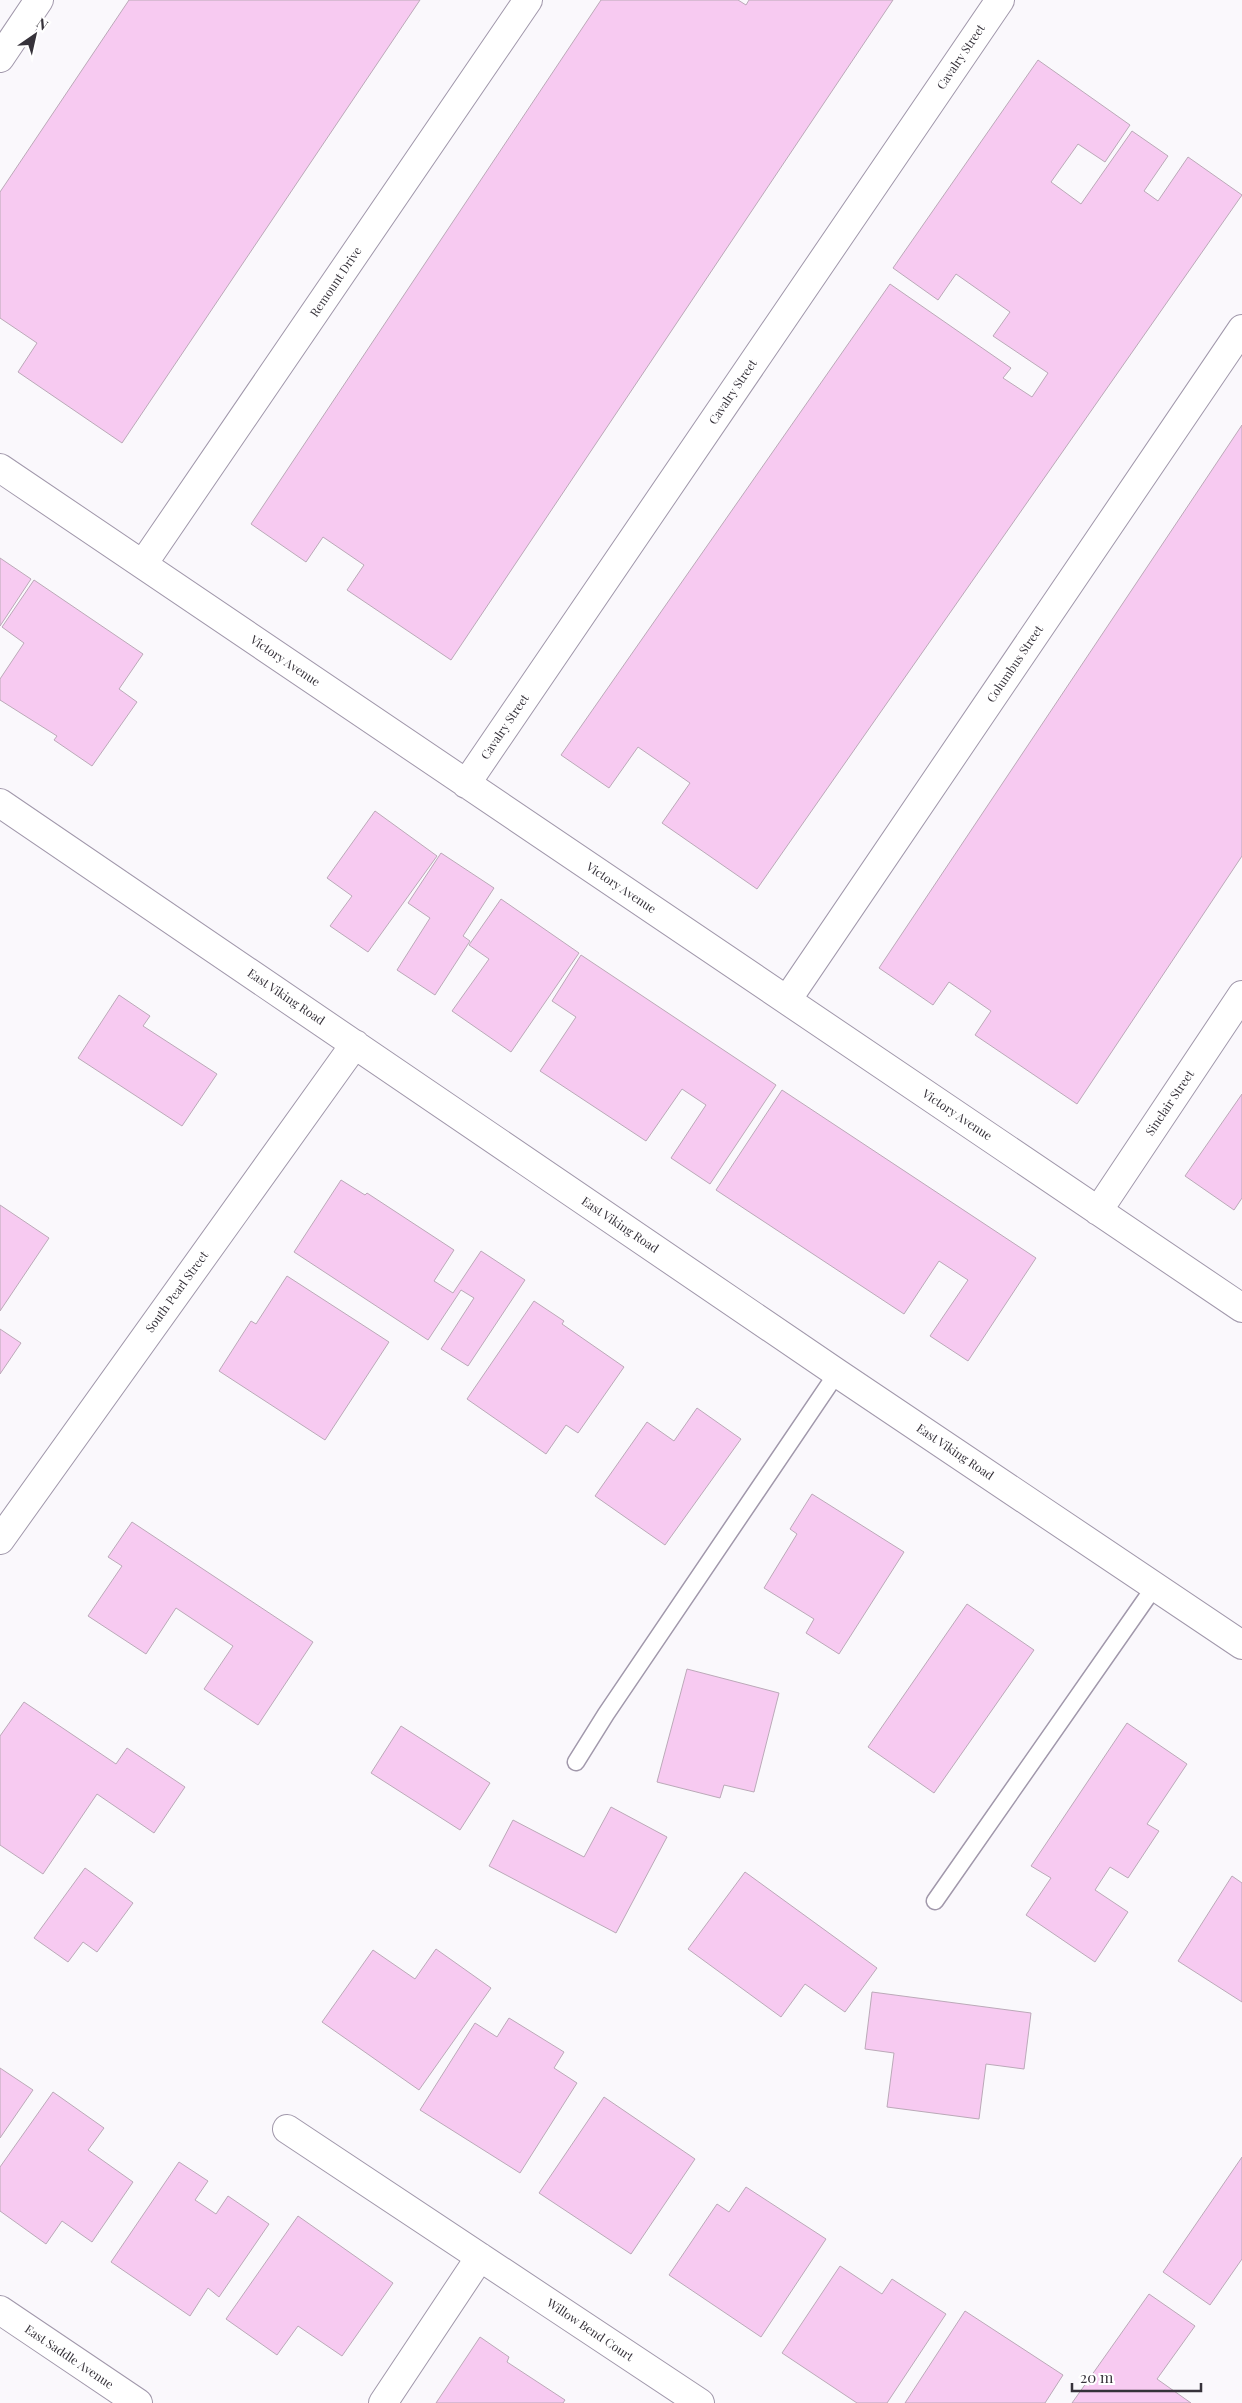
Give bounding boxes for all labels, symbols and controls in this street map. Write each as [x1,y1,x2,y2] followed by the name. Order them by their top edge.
[10,10,60,60] north arrow
[33,13,52,35] text: N
[932,20,988,92] street label: Cavalry Street
[306,243,365,320] street label: Remount Drive
[704,355,760,427] street label: Cavalry Street
[982,621,1046,705] street label: Columbus Street
[247,630,323,689] street label: Victory Avenue
[476,690,532,762] street label: Cavalry Street
[583,857,659,916] street label: Victory Avenue
[245,964,328,1028] street label: East Viking Road
[1141,1066,1198,1139] street label: Sinclair Street
[919,1084,995,1143] street label: Victory Avenue
[579,1192,662,1256] street label: East Viking Road
[141,1247,212,1335] street label: South Pearl Street
[914,1419,997,1483] street label: East Viking Road
[543,2294,638,2365] street label: Willow Bend Court
[22,2321,117,2392] street label: East Saddle Avenue
[1072,2360,1201,2392] scale bar
[1080,2367,1114,2387] text: 20 m

